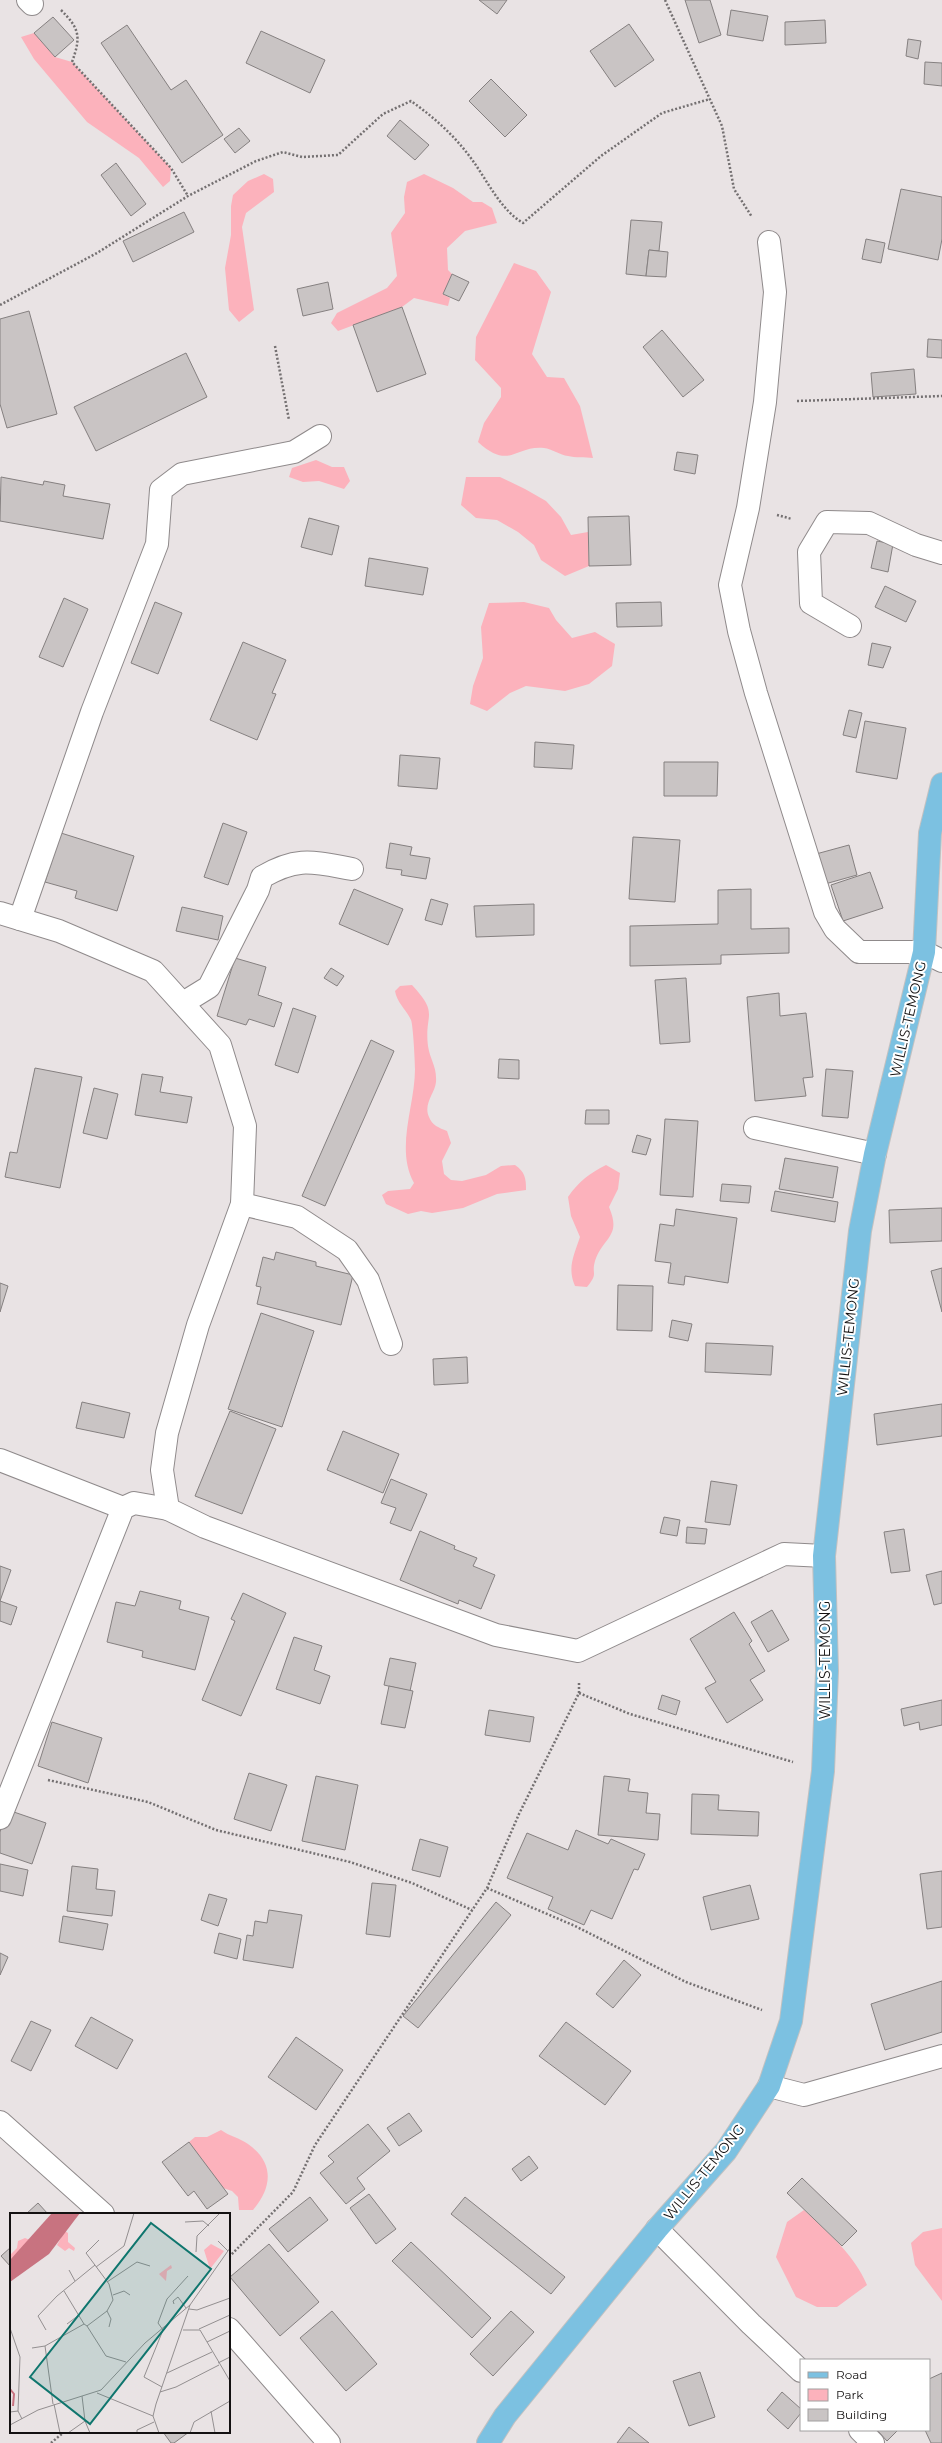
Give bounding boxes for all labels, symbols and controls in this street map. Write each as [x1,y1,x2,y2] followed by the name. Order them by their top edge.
[886,959,930,1079] street label: WILLIS-TEMONG
[833,1277,863,1397] street label: WILLIS-TEMONG
[816,1601,834,1719] street label: WILLIS-TEMONG
[660,2120,748,2224] street label: WILLIS-TEMONG
[10,2213,230,2433] inset map
[800,2359,930,2431] legend
[836,2367,867,2382] text: Road
[836,2387,864,2402] text: Park
[836,2407,887,2422] text: Building

